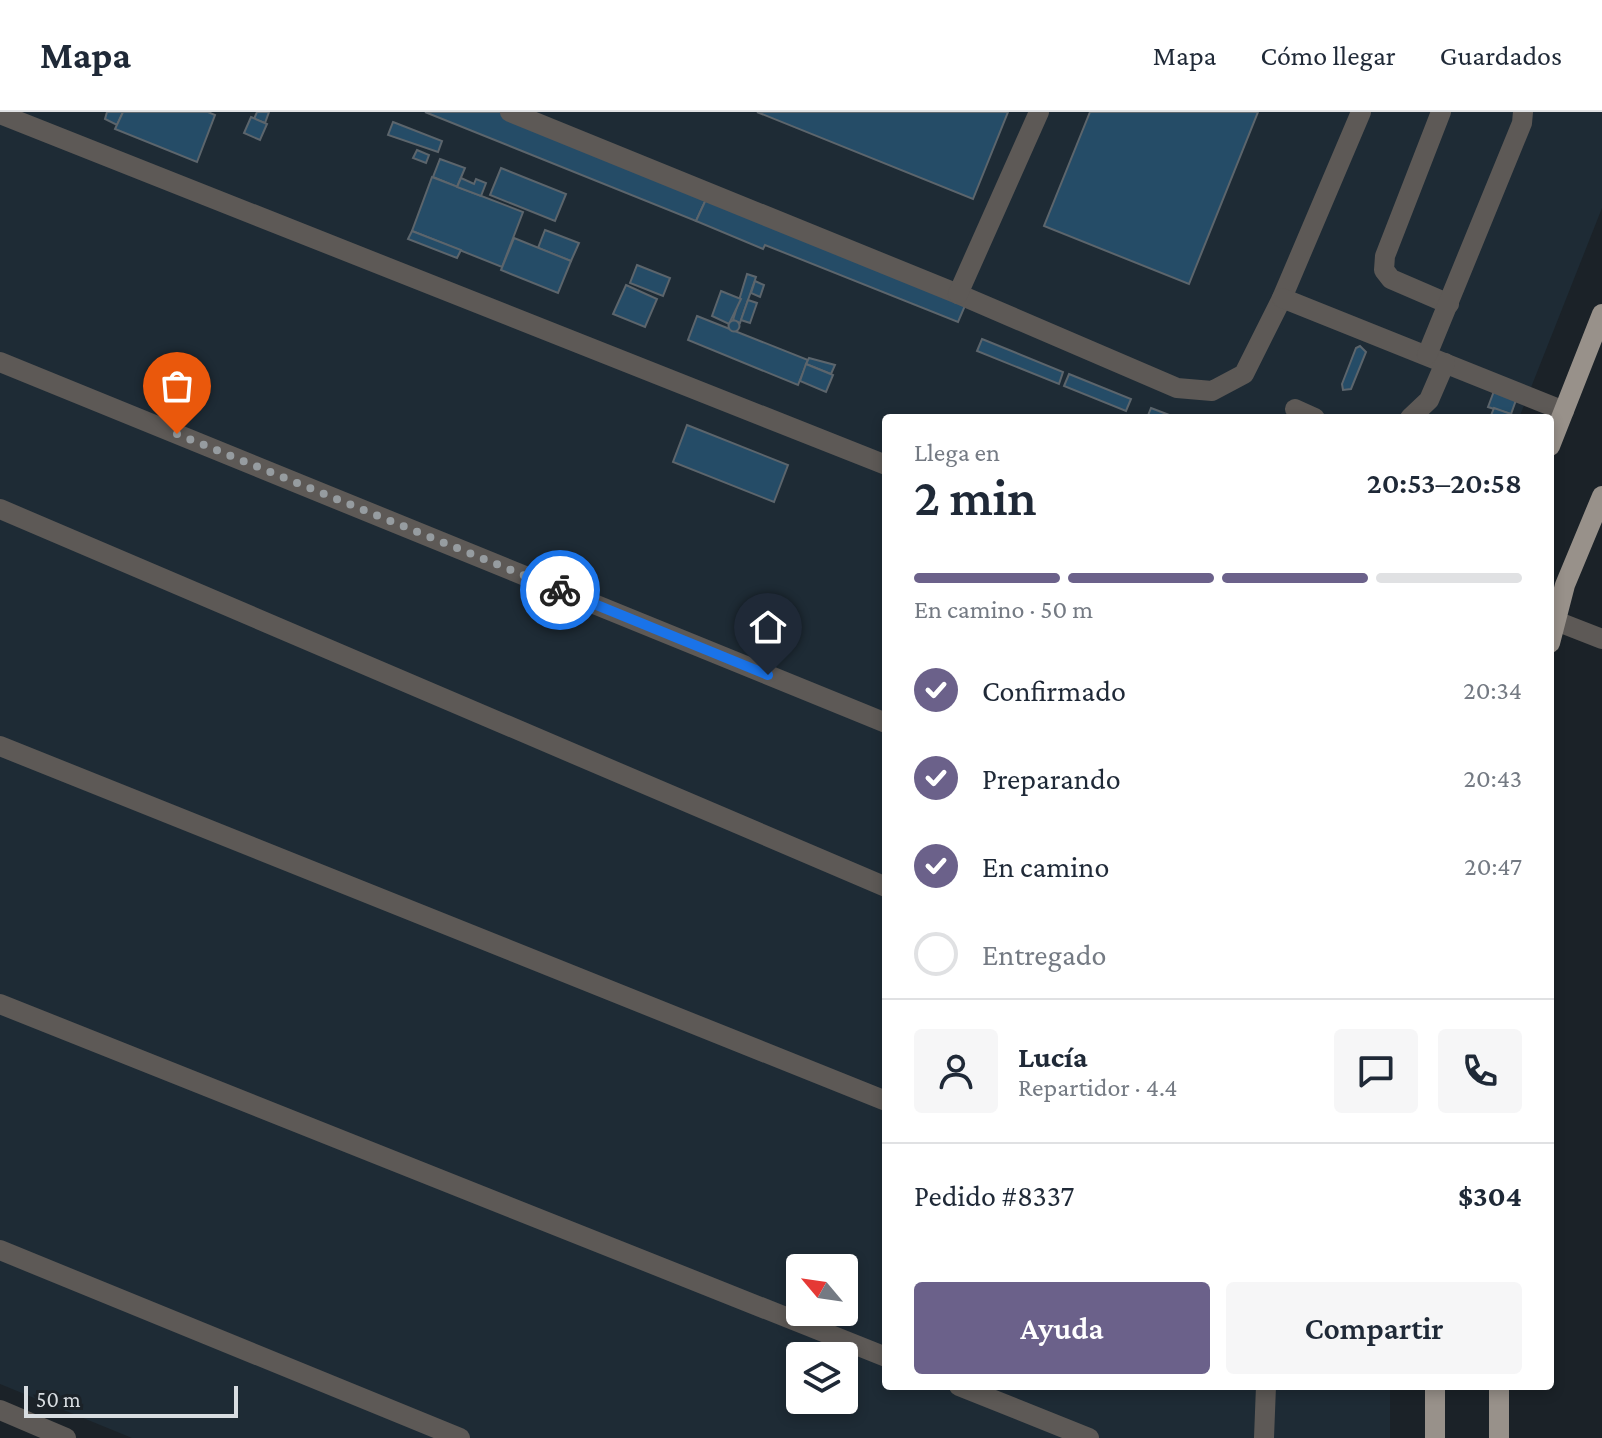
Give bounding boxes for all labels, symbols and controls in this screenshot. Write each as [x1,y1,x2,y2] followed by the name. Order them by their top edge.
[40,34,131,76] text: Mapa
[1153,40,1217,71] text: Mapa
[1261,40,1396,71] text: Cómo llegar
[1440,40,1562,71] text: Guardados
[143,352,211,434] pin
[155,364,199,408] icon: bag
[914,438,1000,467] text: Llega en
[1367,466,1522,499] text: 20:53–20:58
[914,468,1037,526] text: 2 min
[520,550,600,630] courier
[538,568,582,612] icon: bike
[734,593,802,675] pin
[914,595,1093,624] text: En camino · 50 m
[746,605,790,649] icon: home
[914,668,958,712] icon: check
[982,674,1126,707] text: Confirmado
[1463,676,1522,705] text: 20:34
[914,756,958,800] icon: check
[982,762,1121,795] text: Preparando
[1464,764,1522,793] text: 20:43
[914,844,958,888] icon: check
[982,850,1109,883] text: En camino
[1464,852,1522,881] text: 20:47
[982,938,1106,971] text: Entregado
[914,1029,998,1113] button: person
[1334,1029,1418,1113] button: chat
[1438,1029,1522,1113] button: phone
[1018,1040,1088,1073] text: Lucía
[1018,1073,1178,1102] text: Repartidor · 4.4
[914,1179,1074,1212] text: Pedido #8337
[1458,1179,1522,1212] text: $304
[786,1254,858,1326] north arrow
[786,1254,858,1414] map controls
[914,1282,1210,1374] button: Ayuda
[1226,1282,1522,1374] button: Compartir
[786,1342,858,1414] button: layers
[24,1382,238,1418] scale bar
[36,1387,81,1412] text: 50 m

